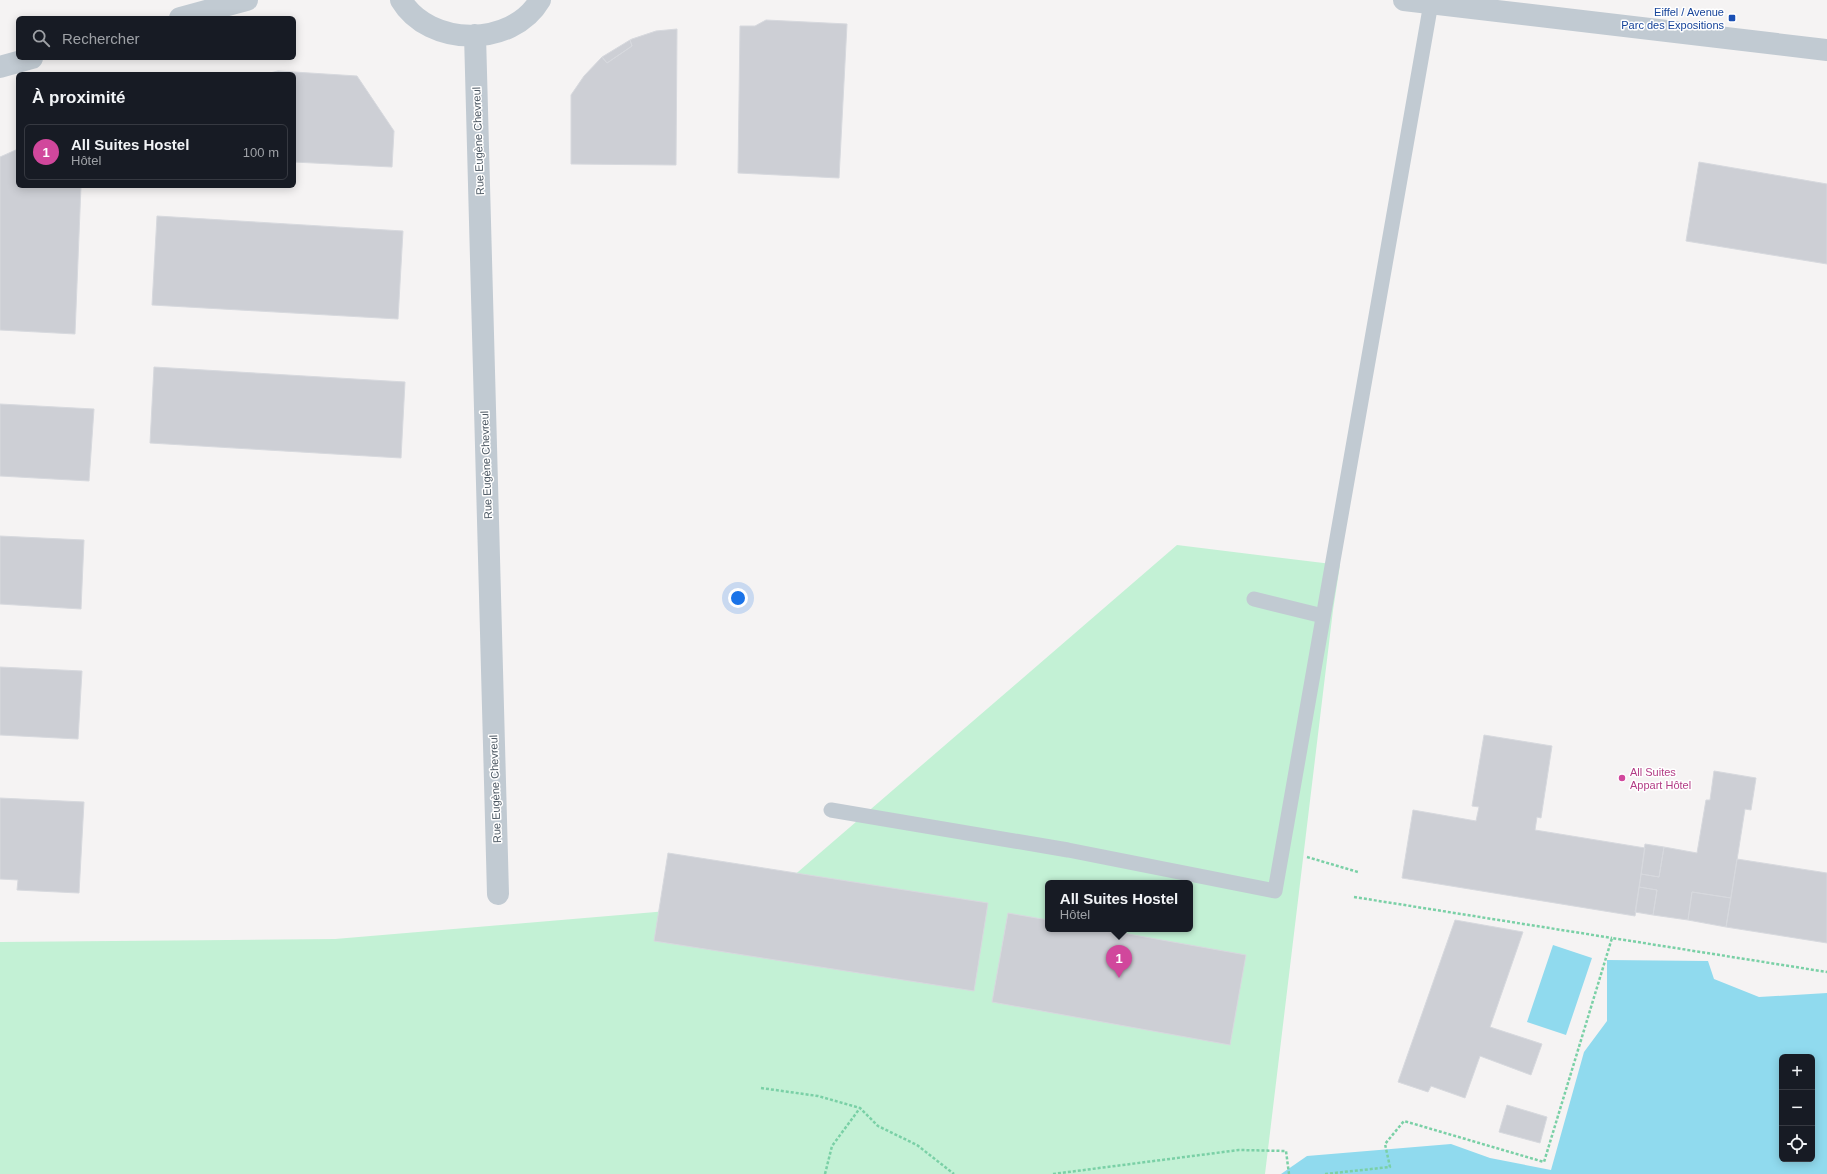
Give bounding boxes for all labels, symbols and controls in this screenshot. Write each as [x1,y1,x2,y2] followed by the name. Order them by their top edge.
[1621,6,1724,31] place label: Eiffel / Avenue Parc des Expositions
[1727,13,1737,23] marker: Eiffel / Avenue Parc des Expositions
[16,16,296,60] search box
[30,27,52,49] icon: search
[62,30,140,47] text: Rechercher
[470,87,486,195] street label: Rue Eugène Chevreul
[32,88,126,107] text: À proximité
[71,136,189,153] text: All Suites Hostel
[42,145,50,160] text: 1
[243,145,279,160] text: 100 m
[71,153,101,168] text: Hôtel
[478,411,494,519] street label: Rue Eugène Chevreul
[728,588,748,608] your location
[487,735,503,843] street label: Rue Eugène Chevreul
[1630,766,1691,791] place label: All Suites Appart Hôtel
[1617,773,1627,783] marker: All Suites Appart Hôtel
[1045,880,1193,932] popup
[1060,890,1178,907] text: All Suites Hostel
[1060,907,1090,922] text: Hôtel
[1106,945,1132,978] pin: 1
[1779,1054,1815,1162] map controls
[1779,1054,1815,1090] button: +
[1779,1090,1815,1126] button: −
[1779,1126,1815,1162] button: locate

